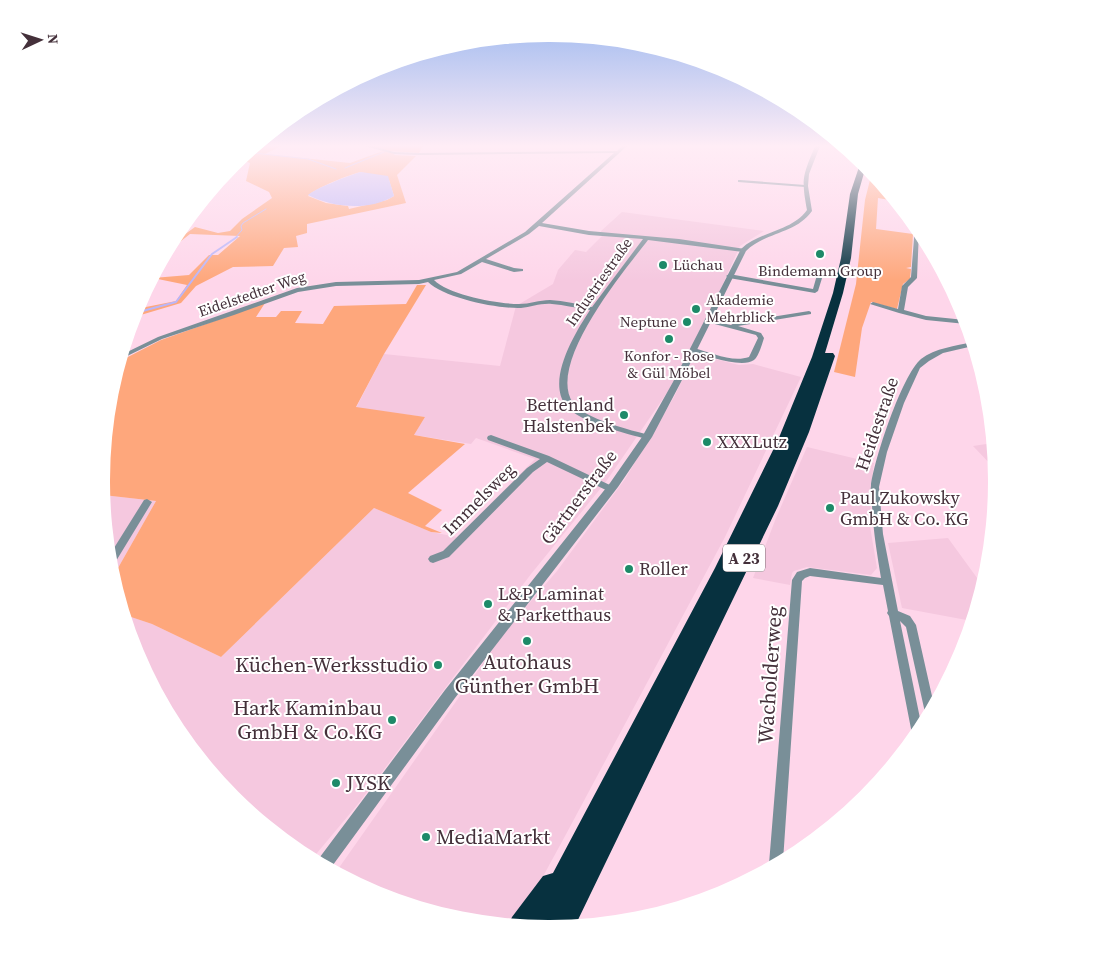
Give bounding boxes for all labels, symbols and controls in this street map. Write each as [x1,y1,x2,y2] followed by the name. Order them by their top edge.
[15,15,65,65] north arrow
[43,33,63,45] text: N
[560,233,637,330] street label: Industriestraße
[814,248,826,260] marker: Bindemann Group
[673,254,723,275] place label: Lüchau
[657,259,669,271] marker: Lüchau
[758,260,882,281] place label: Bindemann Group
[195,265,309,322] street label: Eidelstedter Weg
[706,289,776,327] place label: Akademie Mehrblick
[690,303,702,315] marker: Akademie Mehrblick
[620,311,677,332] place label: Neptune
[681,316,693,328] marker: Neptune
[663,333,675,345] marker: Konfor - Rose & Gül Möbel
[624,345,715,383] place label: Konfor - Rose & Gül Möbel
[849,374,904,474] street label: Heidestraße
[523,392,614,438] place label: Bettenland Halstenbek
[618,409,630,421] marker: Bettenland Halstenbek
[717,429,787,454] place label: XXXLutz
[701,436,713,448] marker: XXXLutz
[535,444,623,549] street label: Gärtnerstraße
[437,457,520,540] street label: Immelsweg
[840,485,968,531] place label: Paul Zukowsky GmbH & Co. KG
[824,502,836,514] marker: Paul Zukowsky GmbH & Co. KG
[723,544,765,572] road number: A 23
[639,556,688,581] place label: Roller
[623,563,635,575] marker: Roller
[498,581,611,627] place label: L&P Laminat & Parketthaus
[482,598,494,610] marker: L&P Laminat & Parketthaus
[750,605,789,745] street label: Wacholderweg
[521,635,533,647] marker: Autohaus Günther GmbH
[455,647,599,700] place label: Autohaus Günther GmbH
[235,650,428,679] place label: Küchen-Werksstudio
[432,659,444,671] marker: Küchen-Werksstudio
[233,693,382,746] place label: Hark Kaminbau GmbH & Co.KG
[386,714,398,726] marker: Hark Kaminbau GmbH & Co.KG
[345,768,391,797] place label: JYSK
[330,777,342,789] marker: JYSK
[436,822,550,851] place label: MediaMarkt
[420,831,432,843] marker: MediaMarkt

